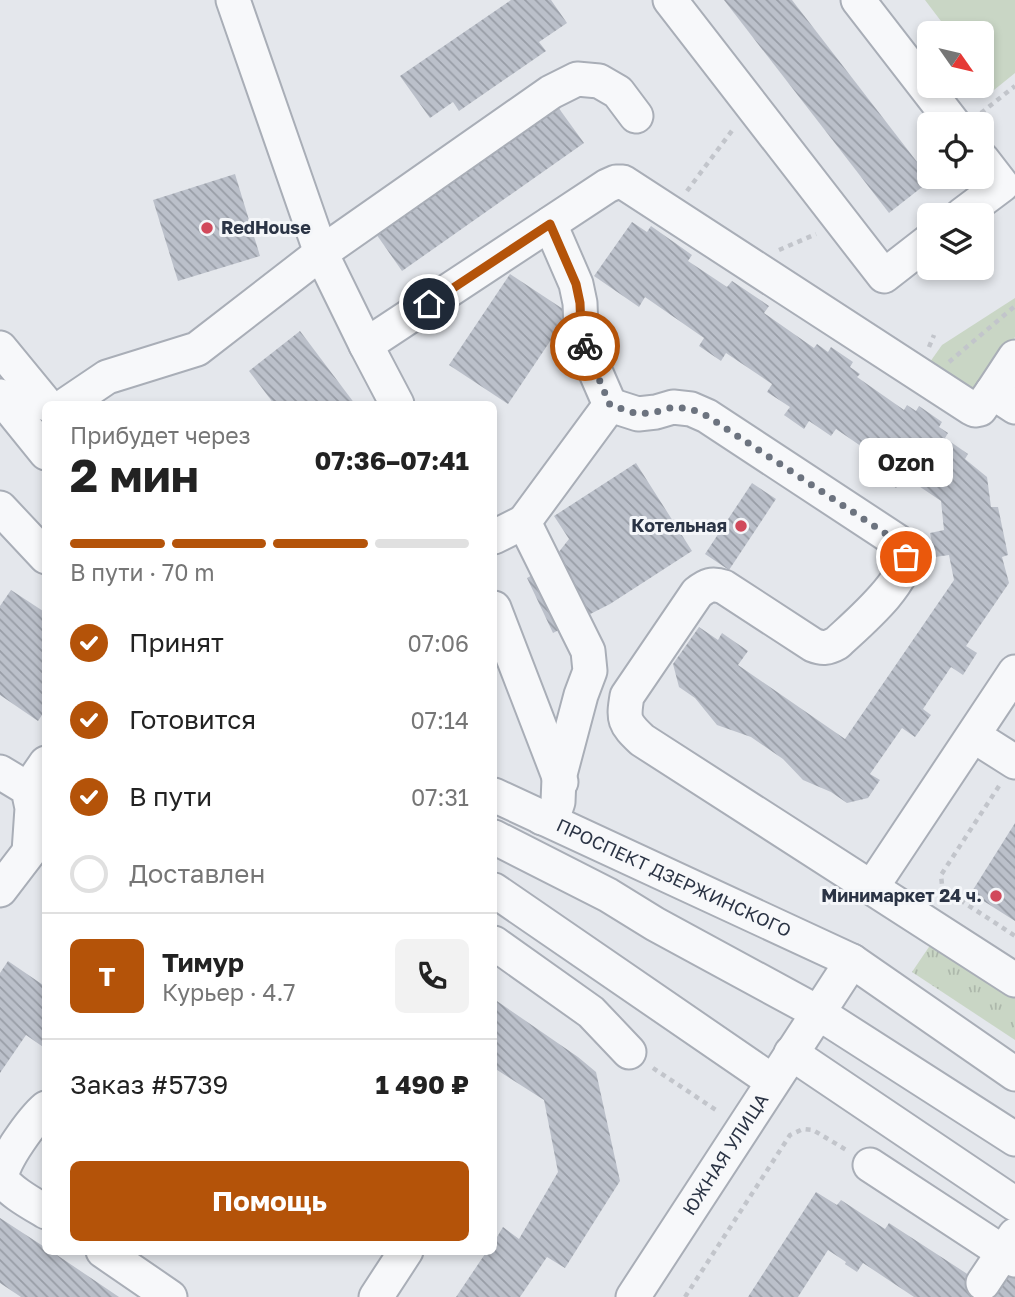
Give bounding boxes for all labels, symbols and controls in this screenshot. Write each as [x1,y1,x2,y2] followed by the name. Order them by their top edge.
[917,21,994,98] north arrow
[917,21,994,280] map controls
[917,112,994,189] button: locate
[917,203,994,280] button: layers
[221,216,311,238] place label: RedHouse
[199,220,215,236] marker: RedHouse
[399,274,459,334] pin
[410,285,448,323] icon: home
[550,311,620,381] courier
[566,327,604,365] icon: bike
[70,421,251,449] text: Прибудет через
[859,438,953,487] callout: Ozon
[314,445,469,476] text: 07:36–07:41
[70,447,199,502] text: 2 мин
[878,448,934,476] text: Ozon
[631,514,727,536] place label: Котельная
[733,518,749,534] marker: Котельная
[876,527,936,587] pin
[887,538,925,576] icon: bag
[70,558,215,586] text: В пути · 70 m
[70,624,108,662] icon: check
[129,627,224,658] text: Принят
[407,629,469,657] text: 07:06
[70,701,108,739] icon: check
[129,704,256,735] text: Готовится
[410,706,469,734] text: 07:14
[70,778,108,816] icon: check
[129,781,212,812] text: В пути
[411,783,469,811] text: 07:31
[553,814,795,941] street label: ПРОСПЕКТ ДЗЕРЖИНСКОГО
[129,858,265,889] text: Доставлен
[821,884,982,906] place label: Минимаркет 24 ч.
[988,888,1004,904] marker: Минимаркет 24 ч.
[395,939,469,1013] button: phone
[162,947,244,978] text: Тимур
[99,961,115,992] text: Т
[162,978,296,1006] text: Курьер · 4.7
[70,1069,228,1100] text: Заказ #5739
[375,1069,469,1100] text: 1 490 ₽
[677,1089,773,1219] street label: ЮЖНАЯ УЛИЦА
[70,1161,469,1241] button: Помощь

